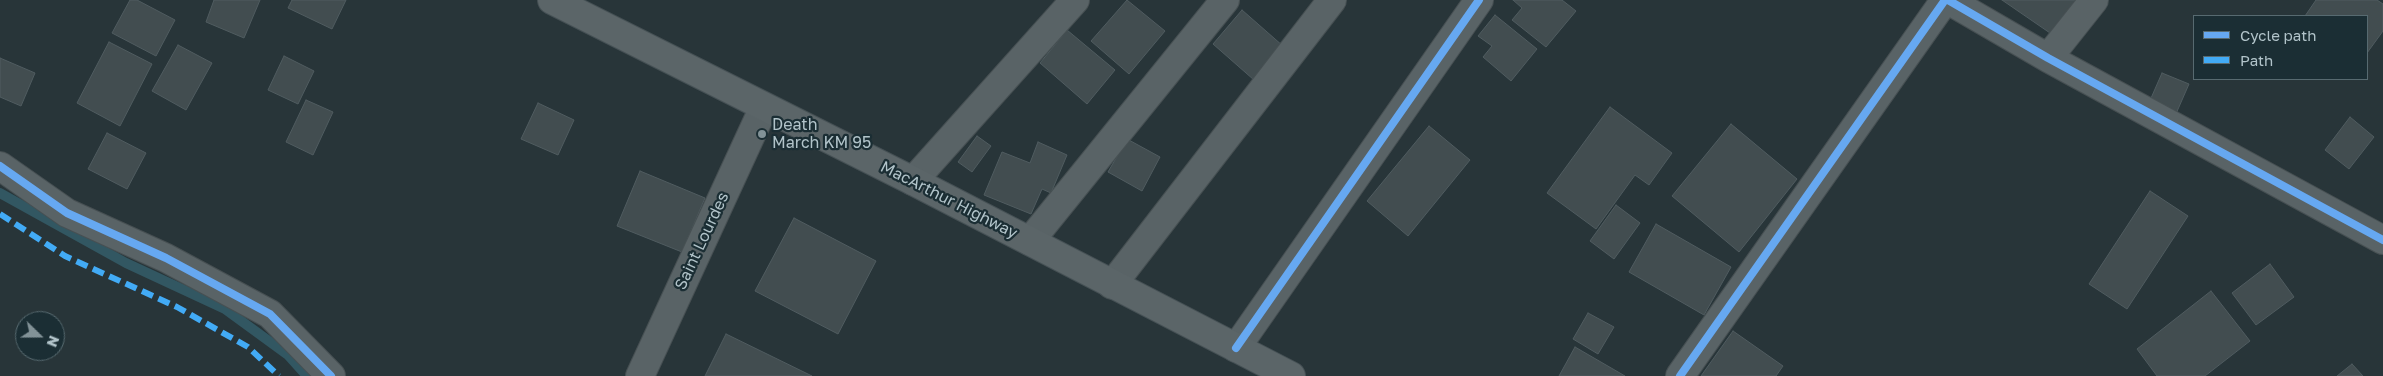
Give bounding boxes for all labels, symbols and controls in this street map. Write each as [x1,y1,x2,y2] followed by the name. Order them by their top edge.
[2193,15,2368,80] legend
[2240,26,2316,44] text: Cycle path
[2240,51,2273,69] text: Path
[772,115,871,153] place label: Death March KM 95
[756,128,768,140] marker: Death March KM 95
[877,157,1021,243] street label: MacArthur Highway
[671,189,733,293] street label: Saint Lourdes
[15,311,65,361] north arrow
[44,333,63,350] text: N

